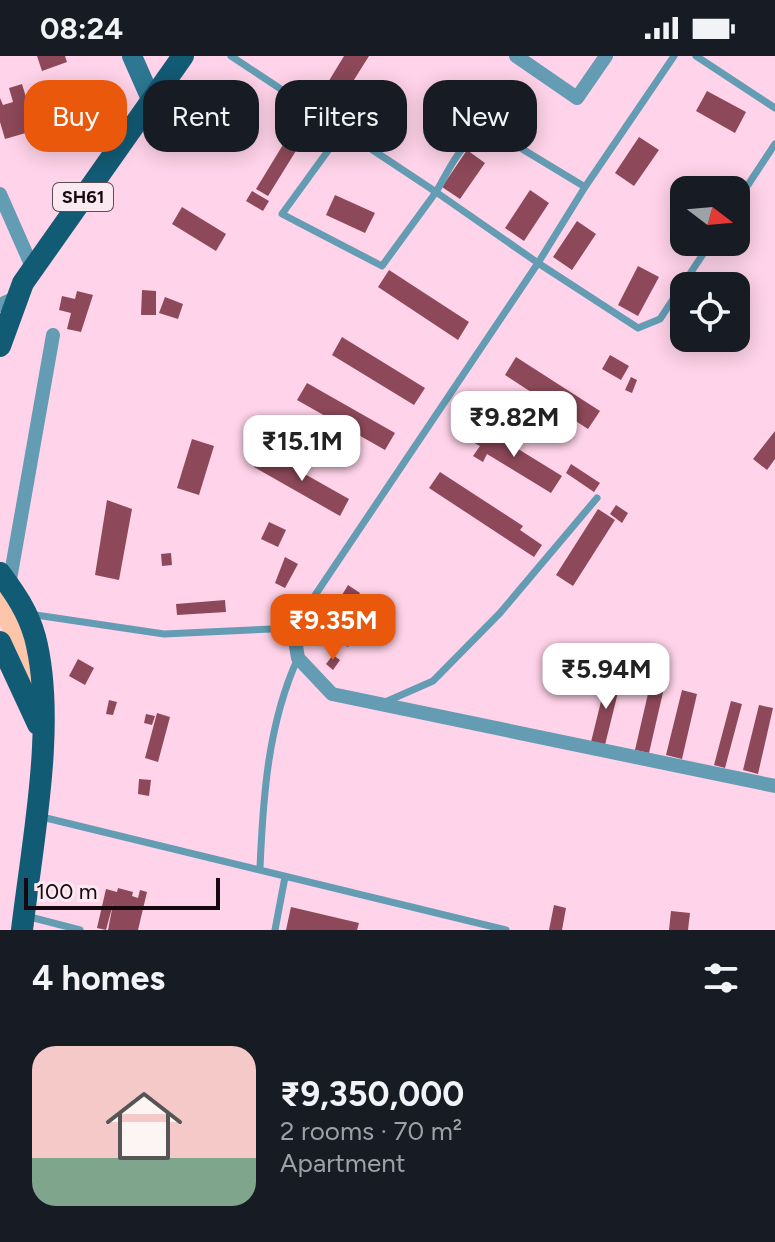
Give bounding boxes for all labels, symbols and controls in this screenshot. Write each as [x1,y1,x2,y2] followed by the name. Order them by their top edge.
[40,10,123,47] text: 08:24
[24,80,127,152] chip: Buy
[143,80,259,152] chip: Rent
[275,80,407,152] chip: Filters
[423,80,537,152] chip: New
[670,176,750,256] north arrow
[670,176,750,352] map controls
[53,183,113,211] road number: SH61
[670,272,750,352] button: locate
[449,391,579,459] pin: ₹9.82M
[469,401,559,433] text: ₹9.82M
[237,415,367,483] pin: ₹15.1M
[261,425,343,457] text: ₹15.1M
[268,594,398,662] pin: ₹9.35M
[289,604,377,636] text: ₹9.35M
[541,643,671,711] pin: ₹5.94M
[561,653,651,685] text: ₹5.94M
[24,874,220,910] scale bar
[36,878,97,905] text: 100 m
[699,956,743,1000] icon: filters
[32,958,165,999] text: 4 homes
[280,1074,464,1115] text: ₹9,350,000
[96,1078,192,1174] icon: home
[280,1115,462,1147] text: 2 rooms · 70 m²
[280,1147,406,1179] text: Apartment

